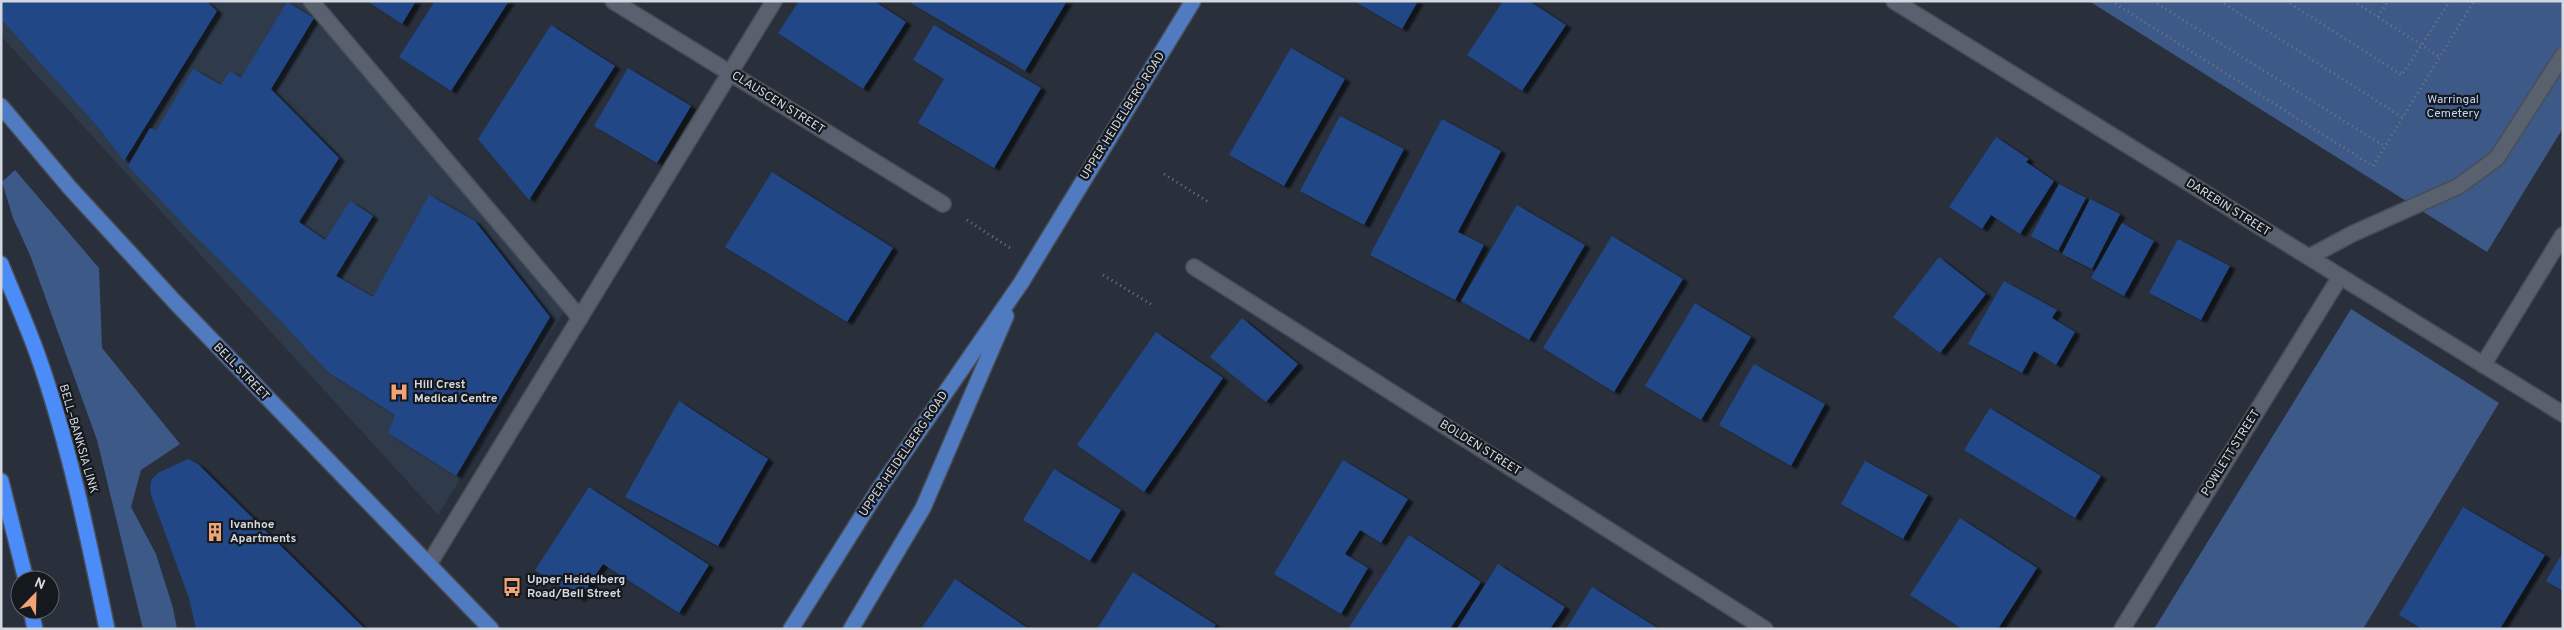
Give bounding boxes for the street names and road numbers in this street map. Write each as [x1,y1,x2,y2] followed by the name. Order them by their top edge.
[1077,49,1169,183] street label: UPPER HEIDELBERG ROAD
[728,68,828,138] street label: CLAUSCEN STREET
[2183,176,2273,240] street label: DAREBIN STREET
[210,340,272,404] street label: BELL STREET
[55,383,101,495] street label: BELL–BANKSIA LINK
[856,388,952,520] street label: UPPER HEIDELBERG ROAD
[2198,407,2264,499] street label: POWLETT STREET
[1436,417,1524,479] street label: BOLDEN STREET

